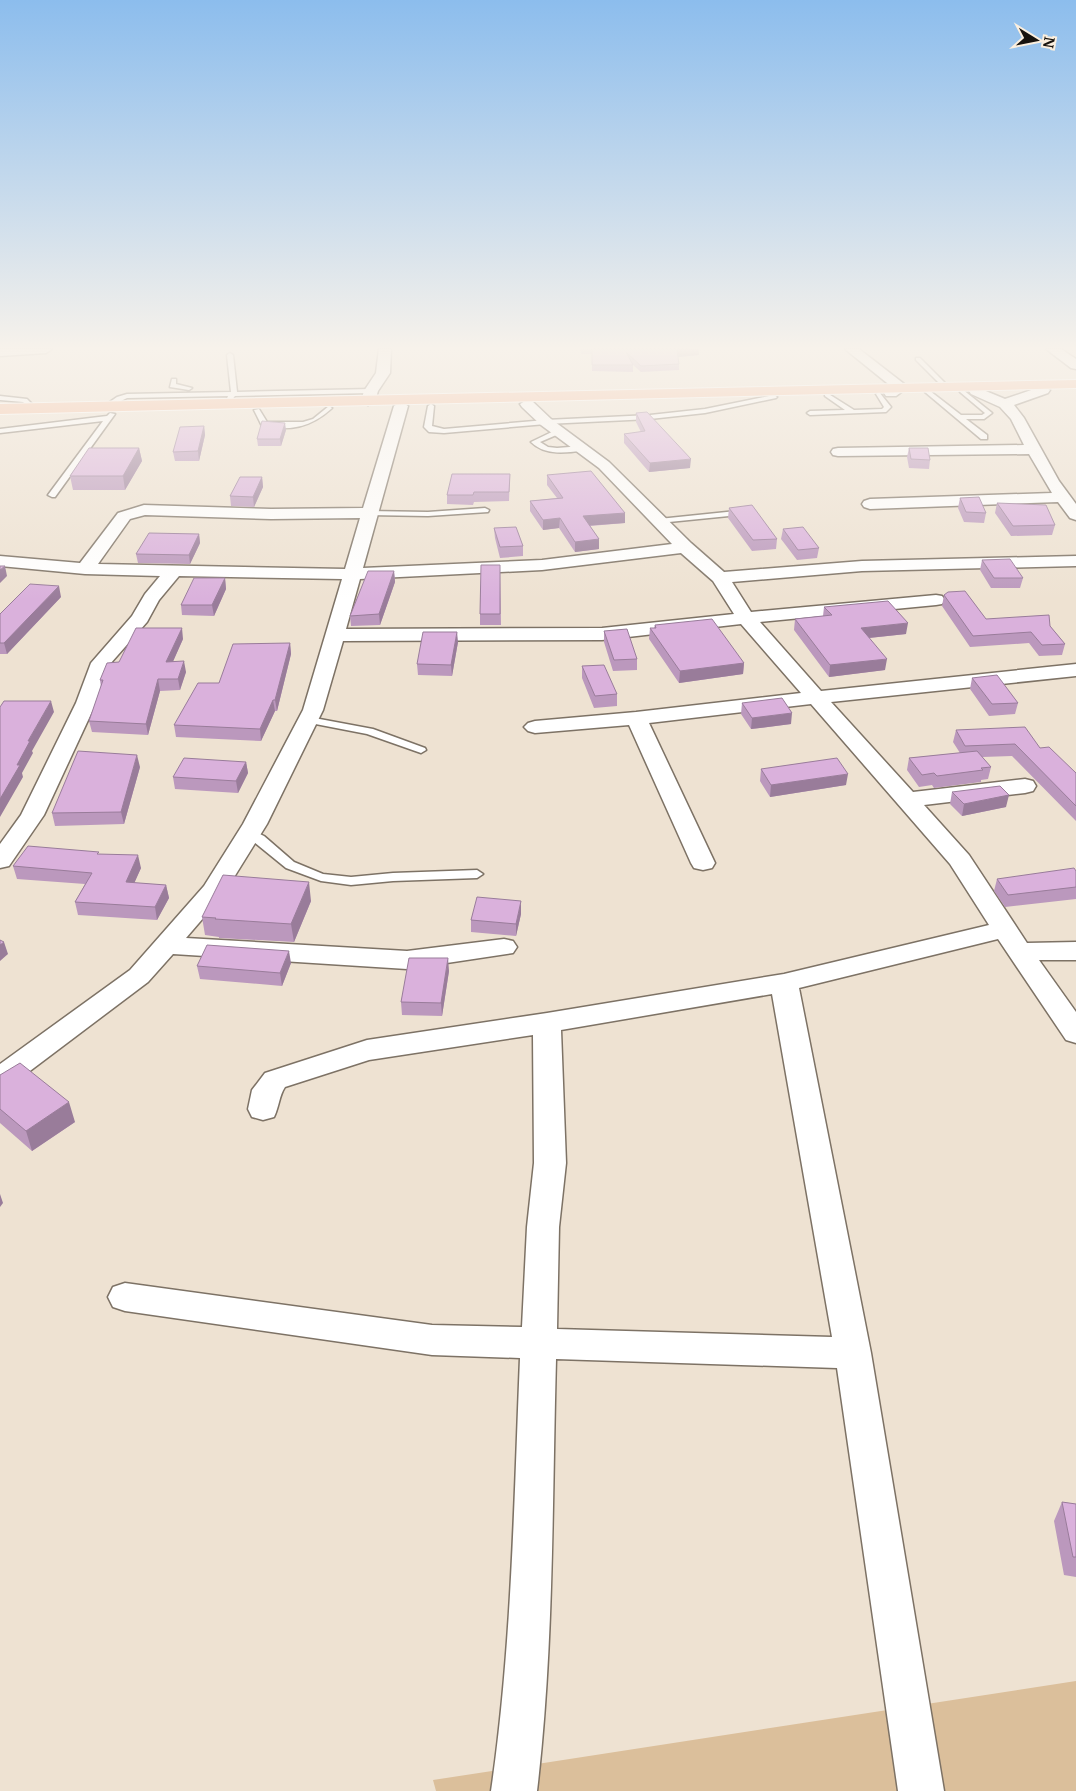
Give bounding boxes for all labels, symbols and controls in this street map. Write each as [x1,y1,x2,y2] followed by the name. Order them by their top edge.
[1011,15,1061,65] north arrow
[1039,35,1059,49] text: N

